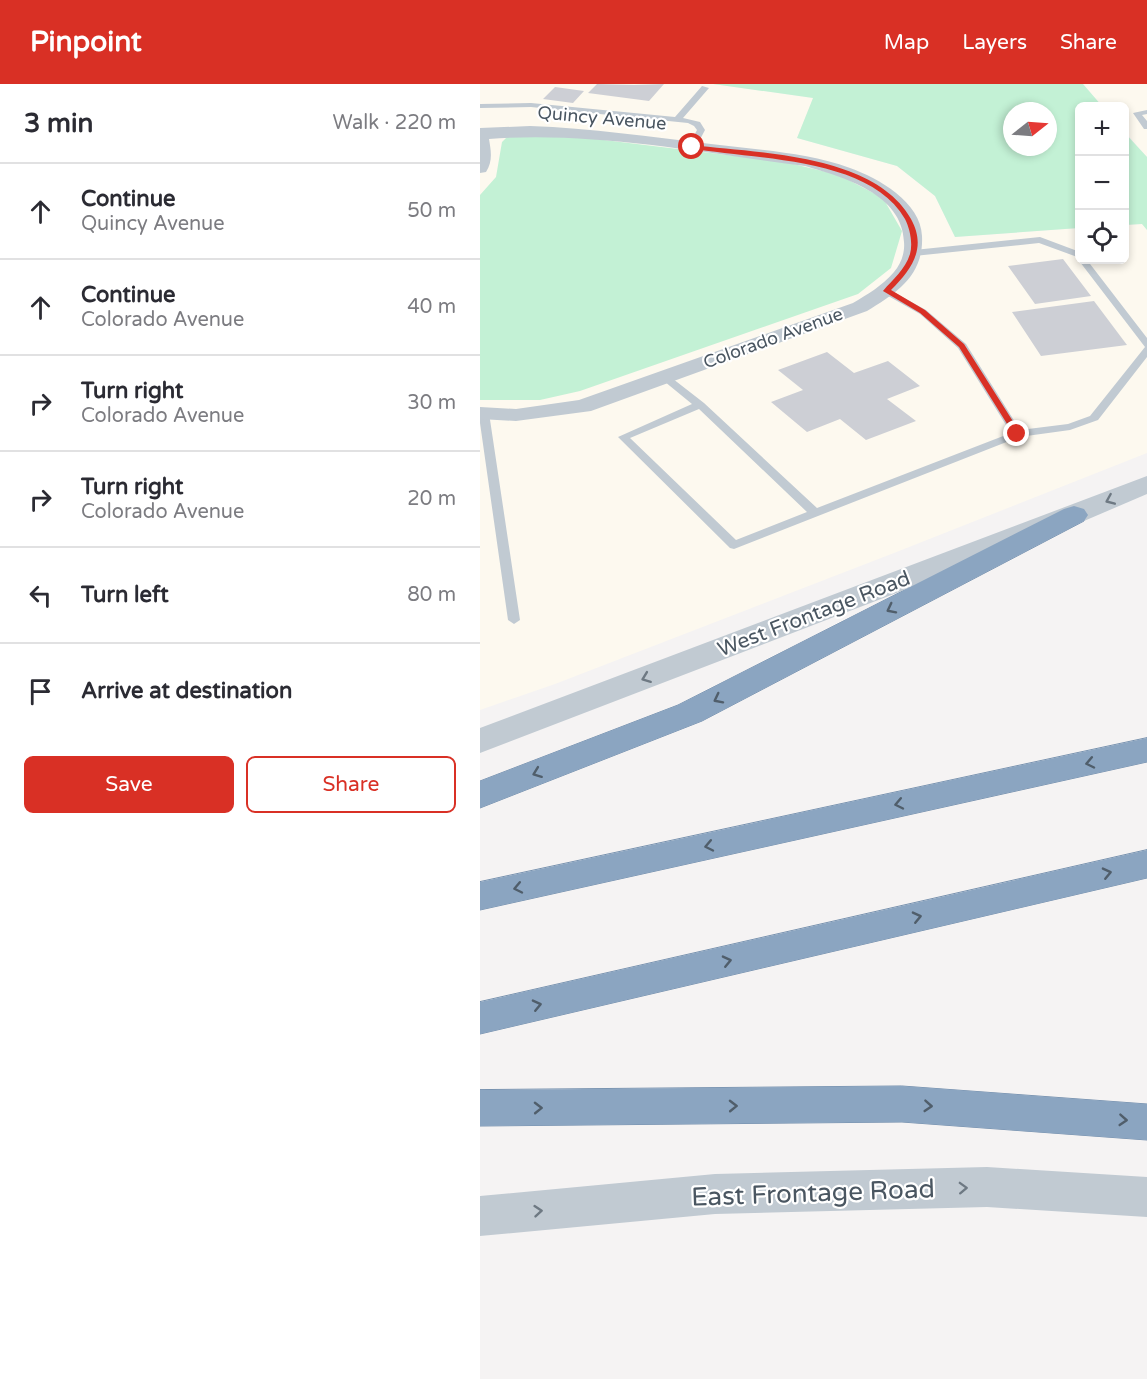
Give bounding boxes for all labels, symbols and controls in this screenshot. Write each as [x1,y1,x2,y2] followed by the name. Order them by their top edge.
[30,25,142,59] text: Pinpoint
[884,30,929,55] text: Map
[962,30,1027,55] text: Layers
[1060,30,1117,55] text: Share
[537,101,667,135] street label: Quincy Avenue
[1003,102,1057,156] north arrow
[1075,102,1129,264] map controls
[1075,102,1129,156] button: +
[24,108,93,139] text: 3 min
[333,111,456,135] text: Walk · 220 m
[678,133,704,159] route start
[1075,156,1129,210] button: −
[81,186,176,212] text: Continue
[24,195,57,228] icon: ahead
[407,199,456,223] text: 50 m
[1075,210,1129,264] button: locate
[81,212,225,236] text: Quincy Avenue
[81,282,176,308] text: Continue
[24,291,57,324] icon: ahead
[407,295,456,319] text: 40 m
[700,303,846,373] street label: Colorado Avenue
[81,308,244,332] text: Colorado Avenue
[81,378,183,404] text: Turn right
[24,387,57,420] icon: right
[407,391,456,415] text: 30 m
[81,404,244,428] text: Colorado Avenue
[1003,420,1029,446] route end
[81,474,183,500] text: Turn right
[24,483,57,516] icon: right
[407,487,456,511] text: 20 m
[1106,493,1117,505] one-way arrow
[81,500,244,524] text: Colorado Avenue
[714,566,914,662] street label: West Frontage Road
[24,579,57,612] icon: left
[81,582,169,608] text: Turn left
[407,583,456,607] text: 80 m
[886,602,897,614] one-way arrow
[641,671,652,683] one-way arrow
[24,675,57,708] icon: arrive
[81,678,292,704] text: Arrive at destination
[713,692,724,703] one-way arrow
[1085,755,1095,768] one-way arrow
[24,756,234,813] button: Save
[246,756,456,813] button: Share
[533,765,543,778] one-way arrow
[895,797,905,810] one-way arrow
[704,839,714,852] one-way arrow
[1102,868,1112,881] one-way arrow
[514,881,524,894] one-way arrow
[912,912,922,925] one-way arrow
[722,956,732,969] one-way arrow
[532,1000,542,1013] one-way arrow
[729,1099,738,1112] one-way arrow
[924,1099,933,1112] one-way arrow
[534,1102,543,1114] one-way arrow
[1118,1113,1127,1126] one-way arrow
[691,1173,935,1213] street label: East Frontage Road
[959,1181,968,1194] one-way arrow
[534,1205,543,1218] one-way arrow

